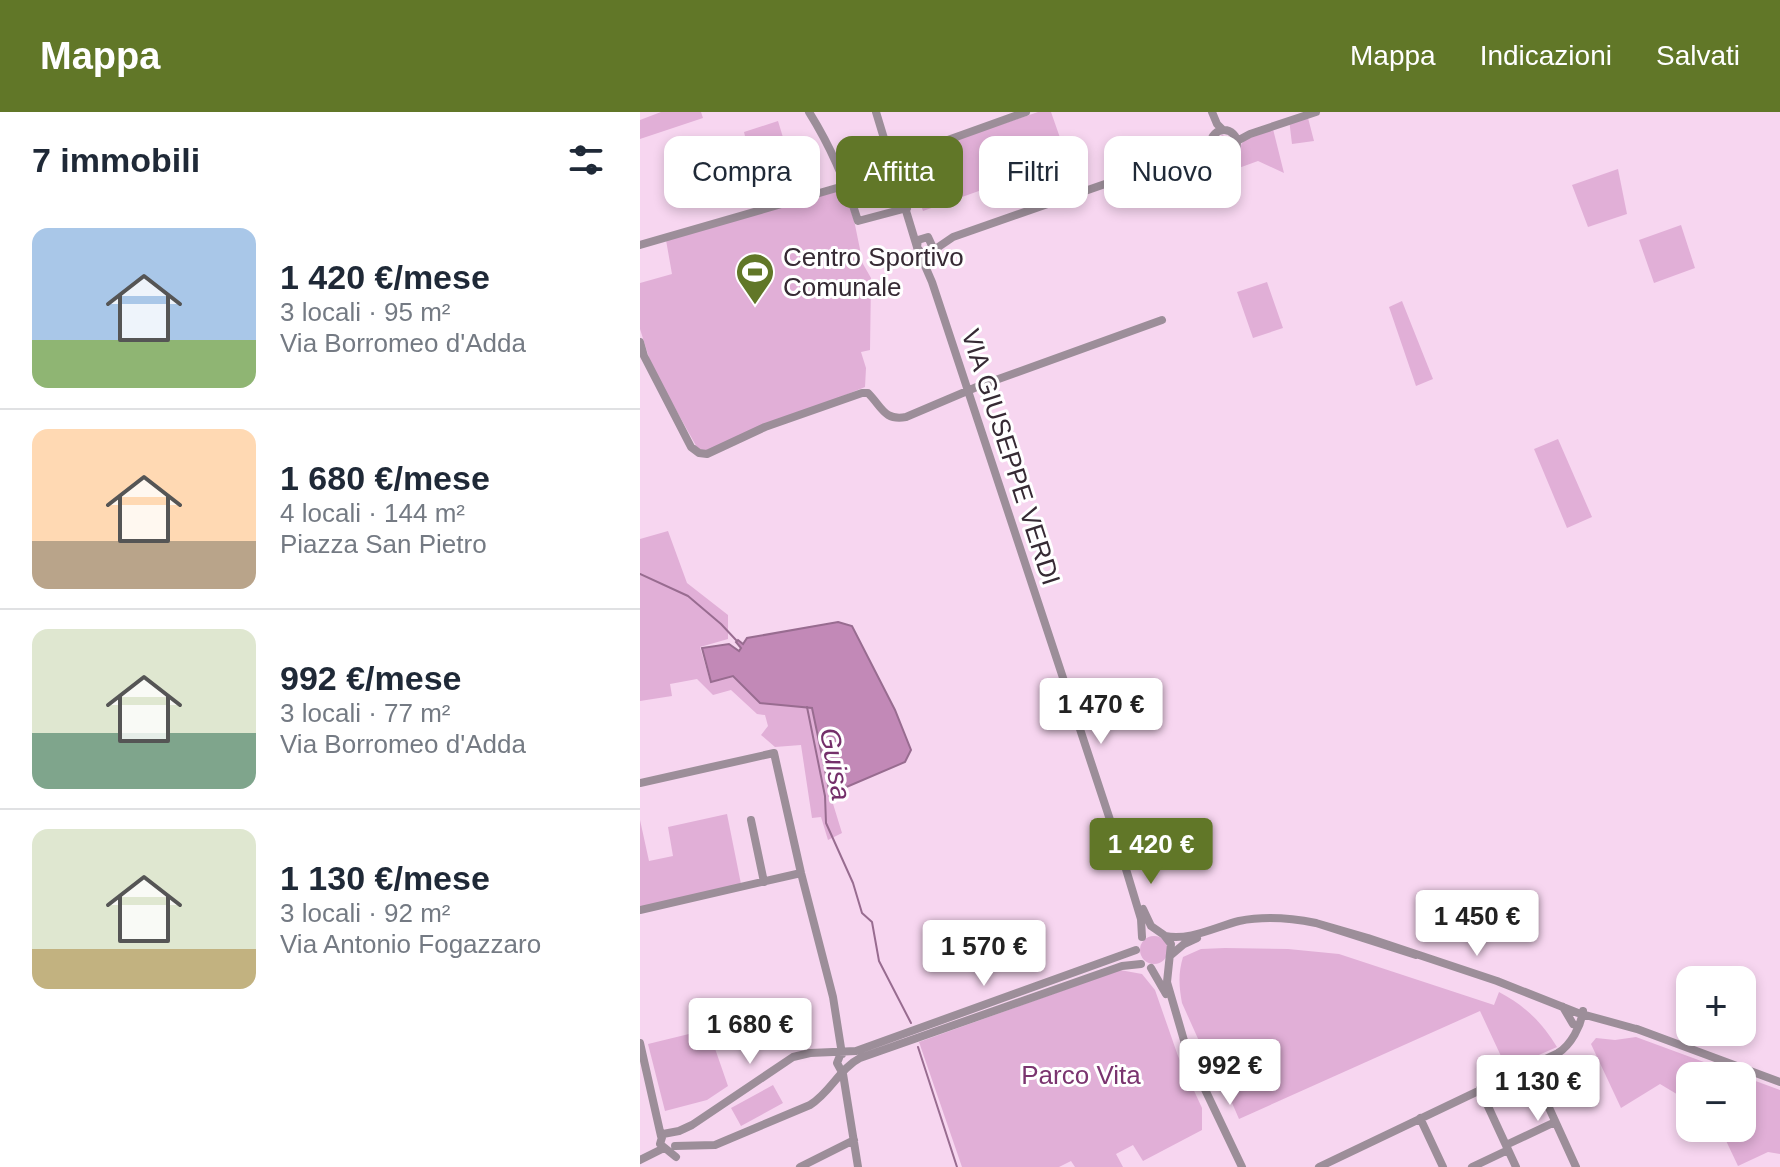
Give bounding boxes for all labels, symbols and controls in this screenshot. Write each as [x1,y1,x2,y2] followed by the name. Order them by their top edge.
[40,35,160,77] text: Mappa
[1350,40,1436,71] text: Mappa
[1480,40,1612,71] text: Indicazioni
[1656,40,1740,71] text: Salvati
[664,136,820,208] chip: Compra
[836,136,963,208] chip: Affitta
[979,136,1088,208] chip: Filtri
[1104,136,1241,208] chip: Nuovo
[564,138,608,182] icon: filters
[32,141,200,179] text: 7 immobili
[783,242,964,302] place label: Centro Sportivo Comunale
[734,251,776,306] sports icon: Centro Sportivo Comunale
[280,258,490,296] text: 1 420 €/mese
[96,260,192,356] icon: home
[280,297,451,327] text: 3 locali · 95 m²
[955,325,1067,589] street label: VIA GIUSEPPE VERDI
[280,328,526,358] text: Via Borromeo d'Adda
[280,459,490,497] text: 1 680 €/mese
[96,461,192,557] icon: home
[280,498,465,528] text: 4 locali · 144 m²
[280,529,487,559] text: Piazza San Pietro
[280,659,462,697] text: 992 €/mese
[96,661,192,757] icon: home
[1027,678,1175,746] pin: 1 470 €
[1058,689,1144,719] text: 1 470 €
[280,698,451,728] text: 3 locali · 77 m²
[814,725,857,803] water label: Guisa
[280,729,526,759] text: Via Borromeo d'Adda
[1077,818,1225,886] pin: 1 420 €
[1108,829,1194,859] text: 1 420 €
[280,859,490,897] text: 1 130 €/mese
[96,861,192,957] icon: home
[1403,890,1551,958] pin: 1 450 €
[280,898,451,928] text: 3 locali · 92 m²
[1434,901,1520,931] text: 1 450 €
[910,920,1058,988] pin: 1 570 €
[280,929,541,959] text: Via Antonio Fogazzaro
[941,931,1027,961] text: 1 570 €
[1676,966,1756,1142] map controls
[1676,966,1756,1046] button: +
[676,998,824,1066] pin: 1 680 €
[707,1009,793,1039] text: 1 680 €
[1174,1039,1286,1107] pin: 992 €
[1197,1050,1263,1080] text: 992 €
[1464,1055,1612,1123] pin: 1 130 €
[1021,1060,1141,1090] park label: Parco Vita
[1676,1062,1756,1142] button: −
[1495,1066,1581,1096] text: 1 130 €

